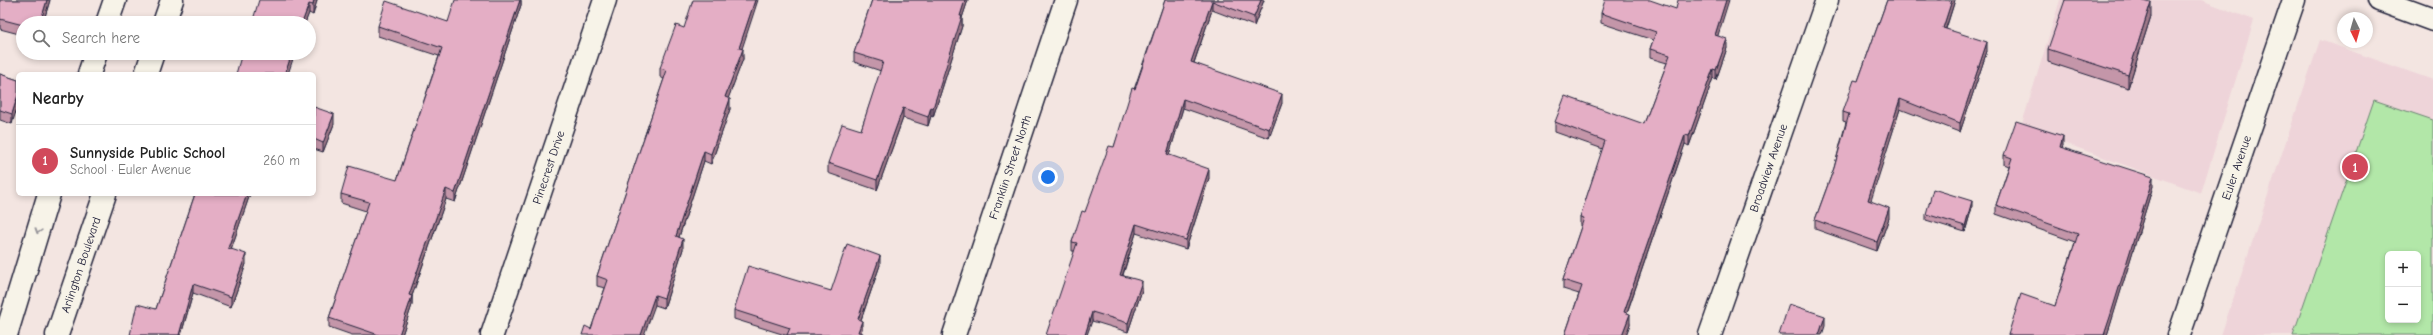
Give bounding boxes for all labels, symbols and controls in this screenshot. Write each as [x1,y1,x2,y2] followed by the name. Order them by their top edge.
[2337,12,2373,48] north arrow
[16,16,316,60] search box
[30,27,52,49] icon: search
[62,29,140,47] text: Search here
[32,89,83,108] text: Nearby
[986,113,1034,221] street label: Franklin Street North
[1747,122,1790,214] street label: Broadview Avenue
[530,129,567,206] street label: Pinecrest Drive
[2219,133,2254,202] street label: Euler Avenue
[70,144,225,162] text: Sunnyside Public School
[2342,152,2368,182] pin: 1
[42,153,48,168] text: 1
[263,153,300,168] text: 260 m
[70,162,191,177] text: School · Euler Avenue
[1038,167,1058,187] your location
[58,215,104,315] street label: Arlington Boulevard
[34,228,43,235] one-way arrow
[2385,251,2421,323] map controls
[2385,251,2421,287] button: +
[2385,287,2421,323] button: −

